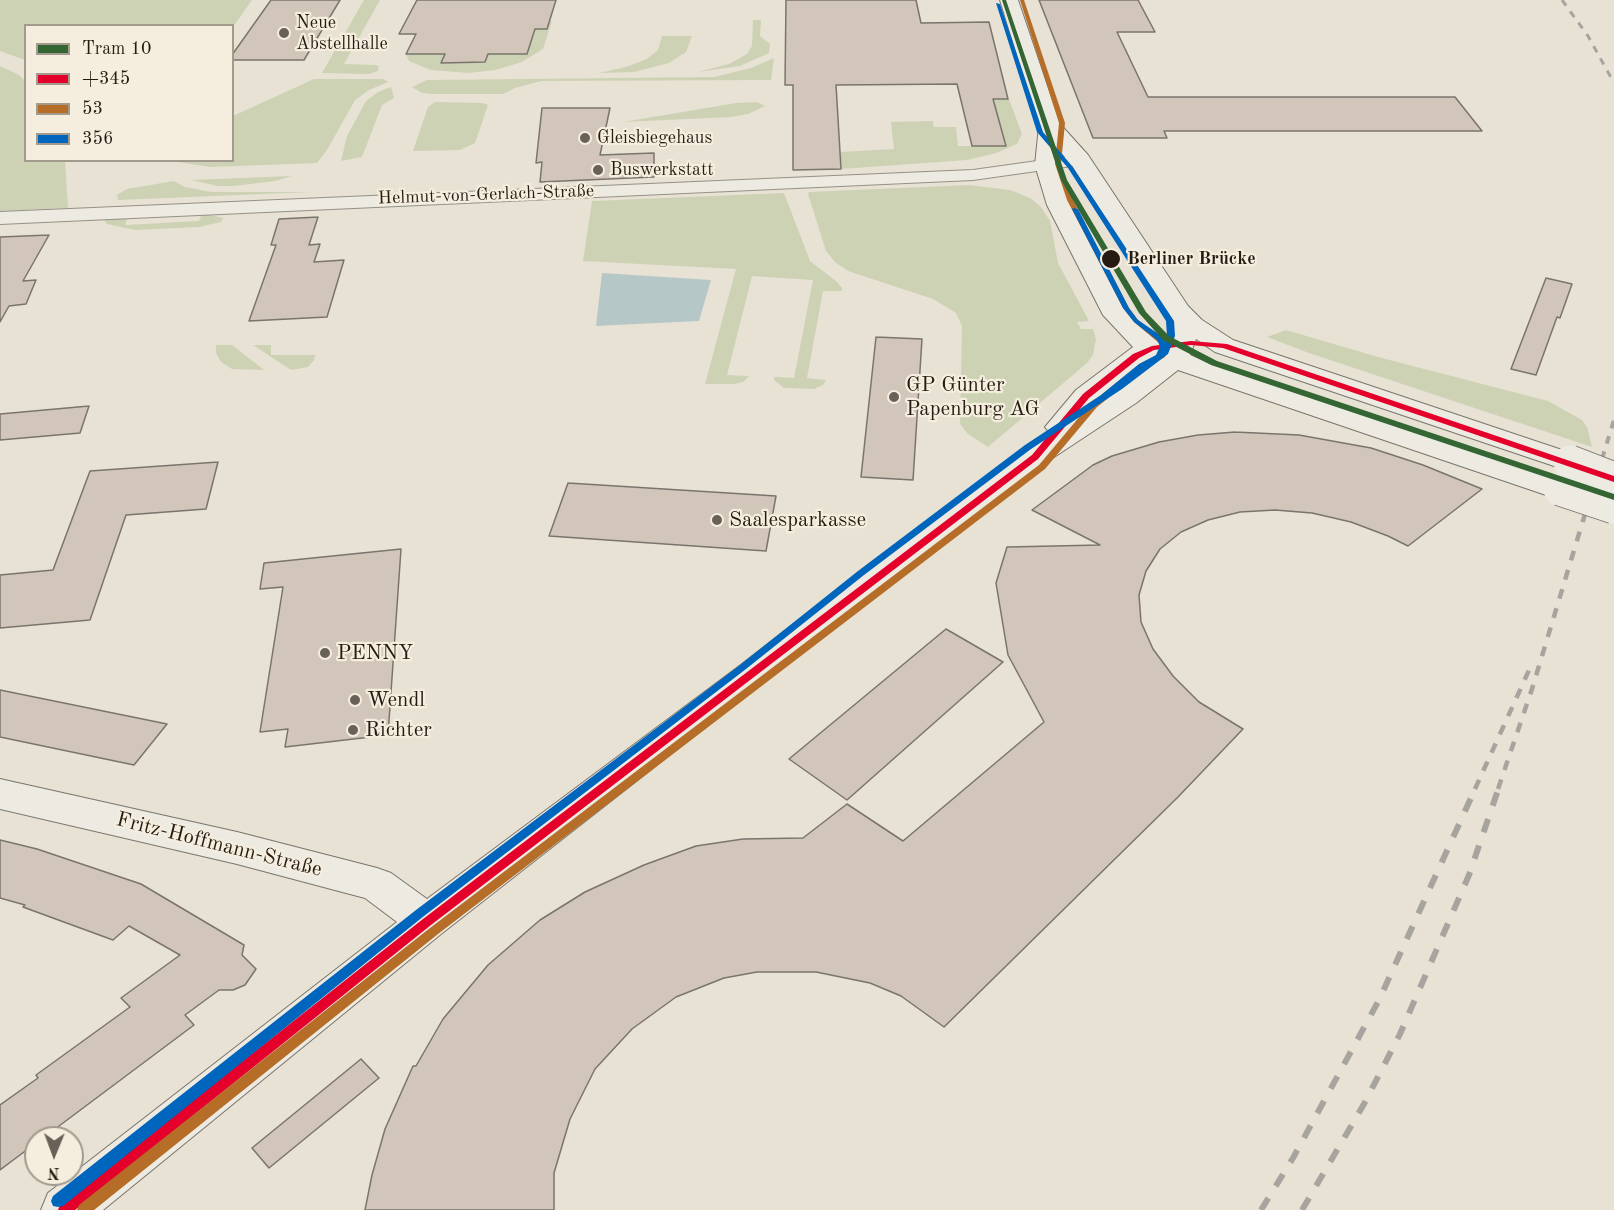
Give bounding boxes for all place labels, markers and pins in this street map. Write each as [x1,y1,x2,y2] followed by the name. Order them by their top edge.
[296,12,388,54] place label: Neue Abstellhalle
[277,26,291,40] marker: Neue Abstellhalle
[597,127,712,149] place label: Gleisbiegehaus
[578,131,592,145] marker: Gleisbiegehaus
[610,159,714,181] place label: Buswerkstatt
[591,163,605,177] marker: Buswerkstatt
[1100,248,1122,270] marker: Berliner Brücke
[1127,248,1256,270] place label: Berliner Brücke
[906,372,1040,422] place label: GP Günter Papenburg AG
[887,390,901,404] marker: GP Günter Papenburg AG
[729,507,866,533] place label: Saalesparkasse
[710,513,724,527] marker: Saalesparkasse
[337,640,413,666] place label: PENNY
[318,646,332,660] marker: PENNY
[367,687,425,713] place label: Wendl
[348,693,362,707] marker: Wendl
[365,717,432,743] place label: Richter
[346,723,360,737] marker: Richter

